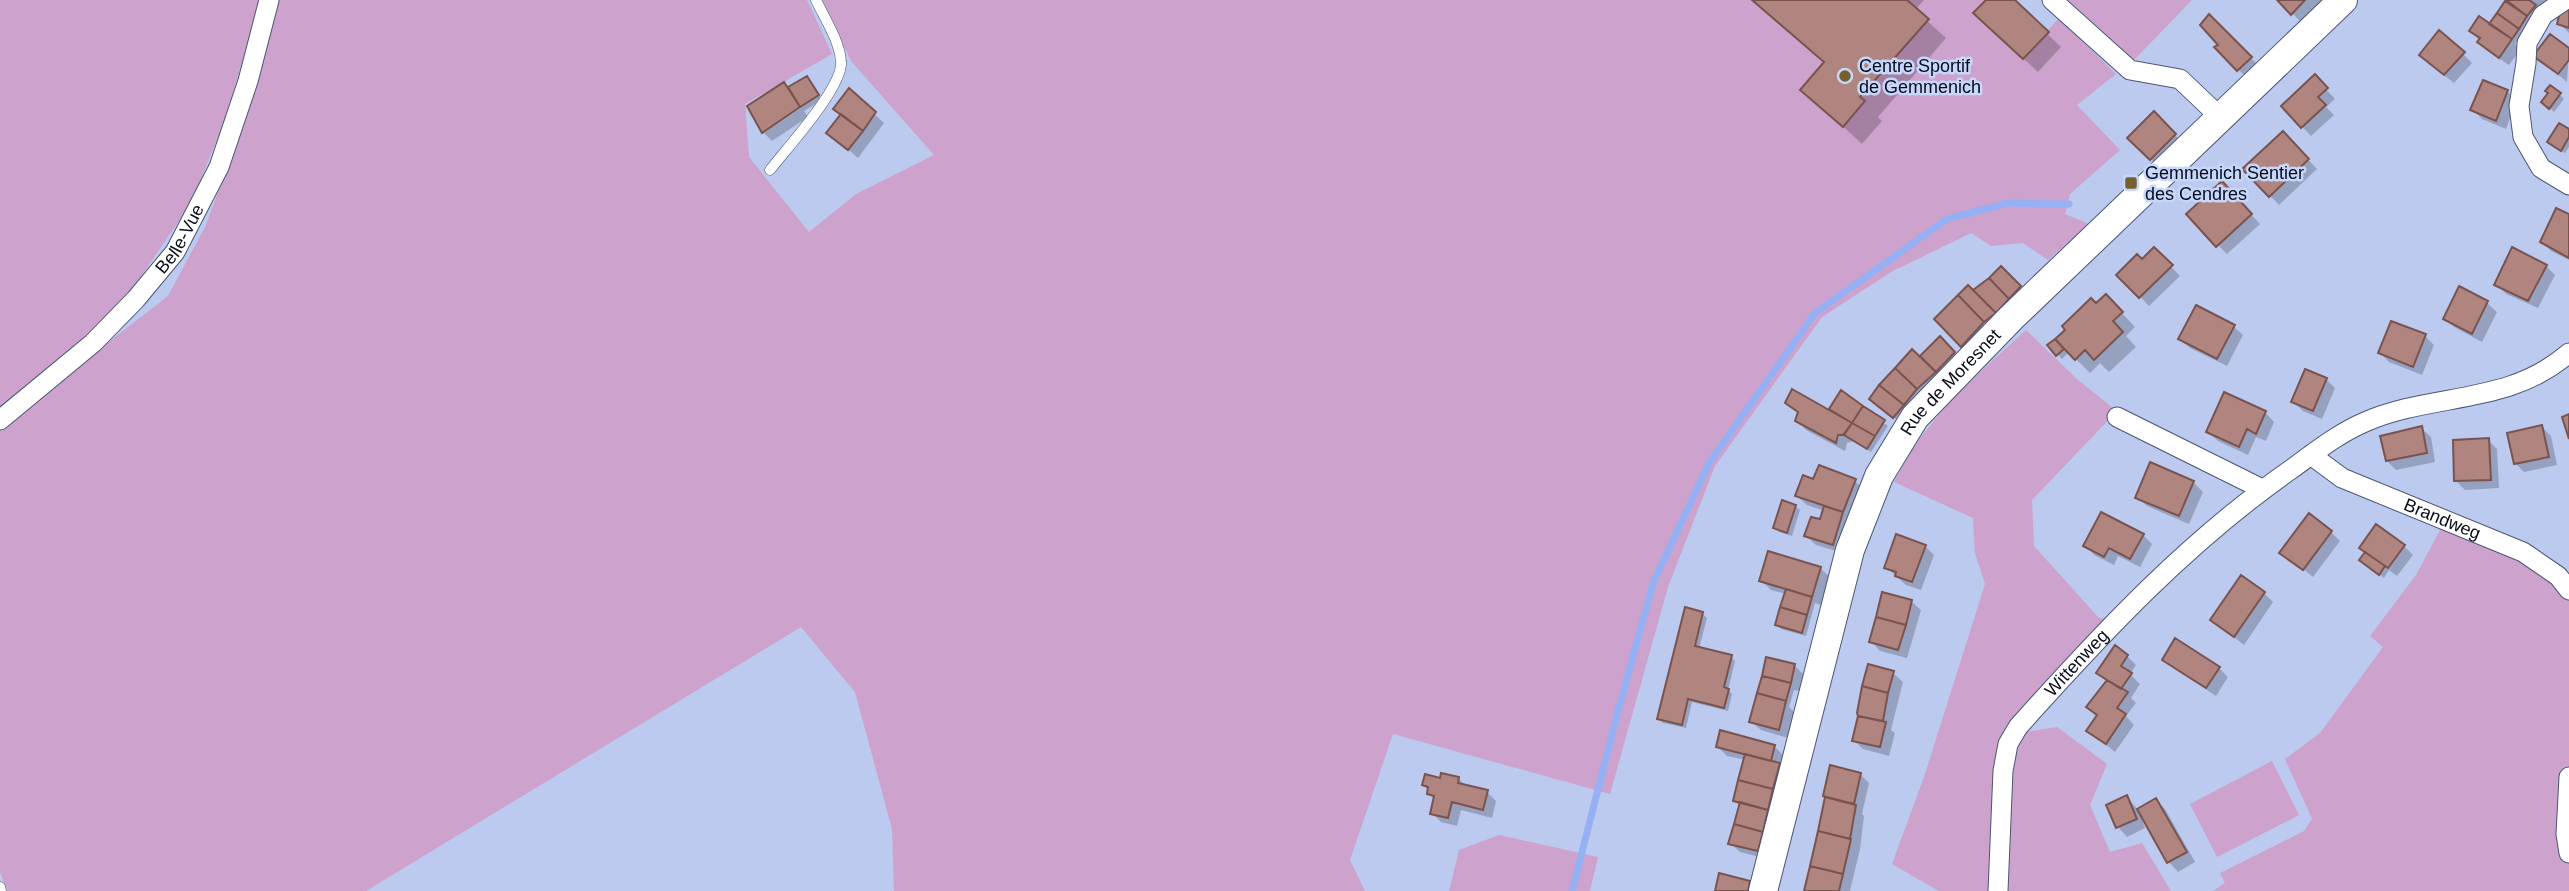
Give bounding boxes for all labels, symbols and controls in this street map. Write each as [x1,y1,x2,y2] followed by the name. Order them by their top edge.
[1859,56,1981,97] place label: Centre Sportif de Gemmenich
[1837,68,1853,84] marker: Centre Sportif de Gemmenich
[2145,163,2304,204] place label: Gemmenich Sentier des Cendres
[2123,175,2139,191] marker: Gemmenich Sentier des Cendres
[151,201,208,278] street label: Belle-Vue
[1896,325,2005,439] street label: Rue de Moresnet
[2401,494,2484,544] street label: Brandweg
[2041,625,2112,700] street label: Wittenweg

